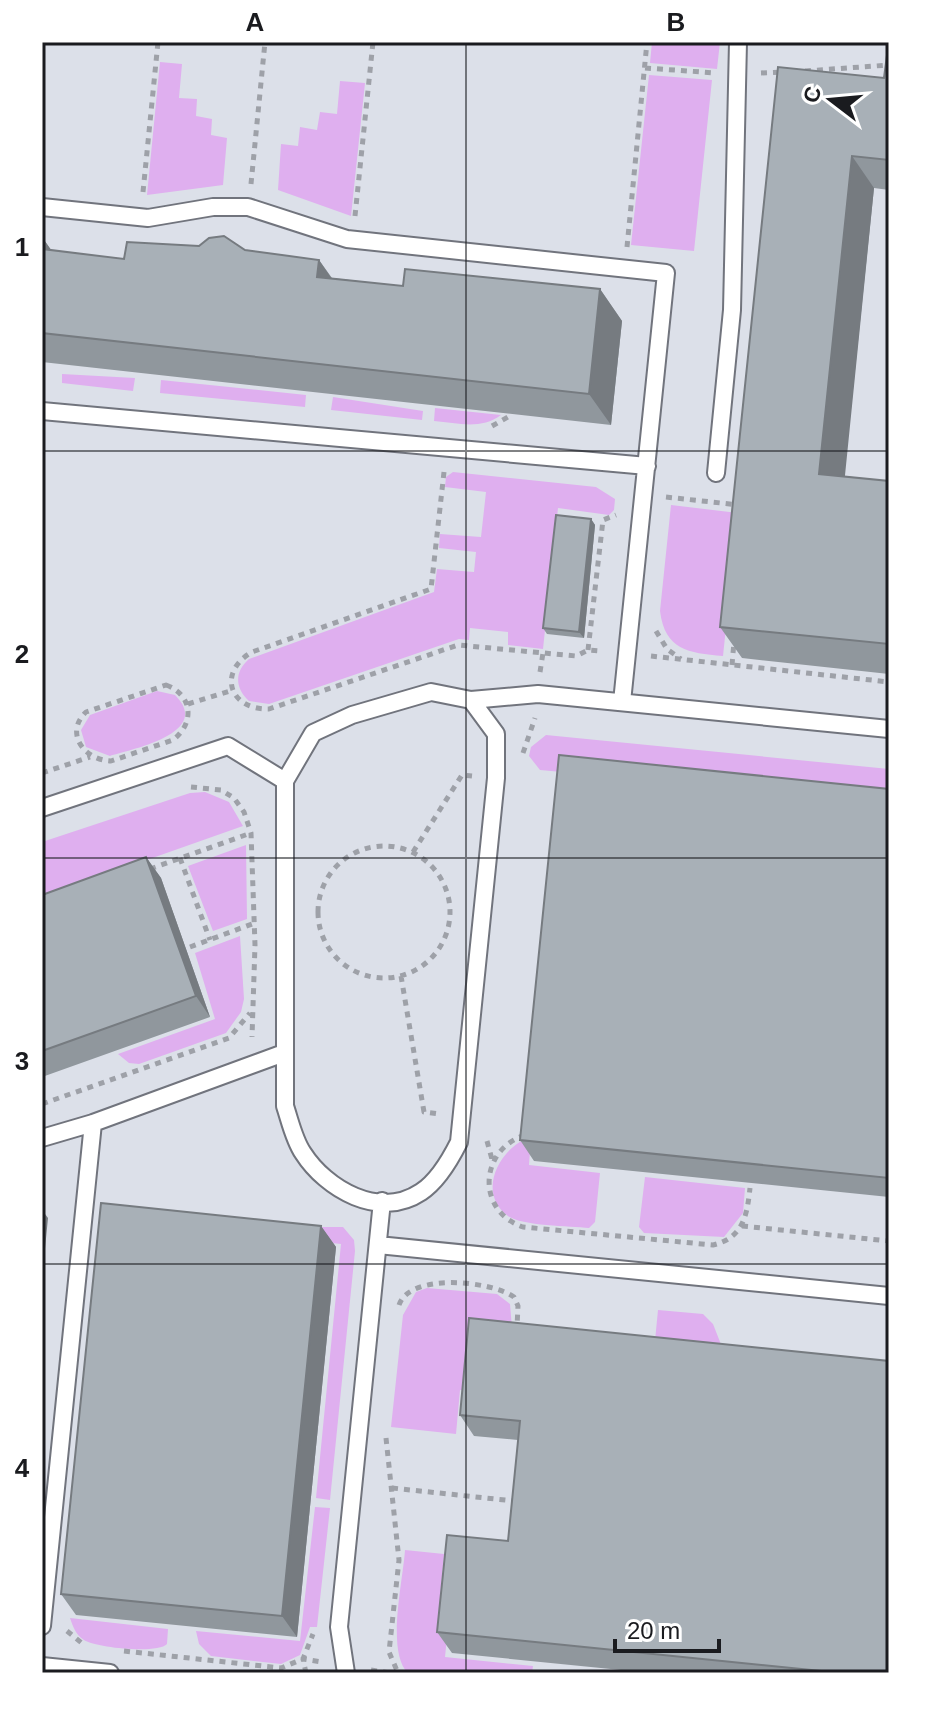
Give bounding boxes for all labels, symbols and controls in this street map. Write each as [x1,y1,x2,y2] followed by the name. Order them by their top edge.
[246,7,265,37] text: A
[667,7,685,37] text: B
[791,60,871,140] north arrow
[798,83,826,106] text: С
[15,232,29,262] text: 1
[15,639,29,669] text: 2
[15,1046,29,1076] text: 3
[15,1453,30,1483] text: 4
[615,1603,719,1653] scale bar
[627,1617,680,1644] text: 20 m

